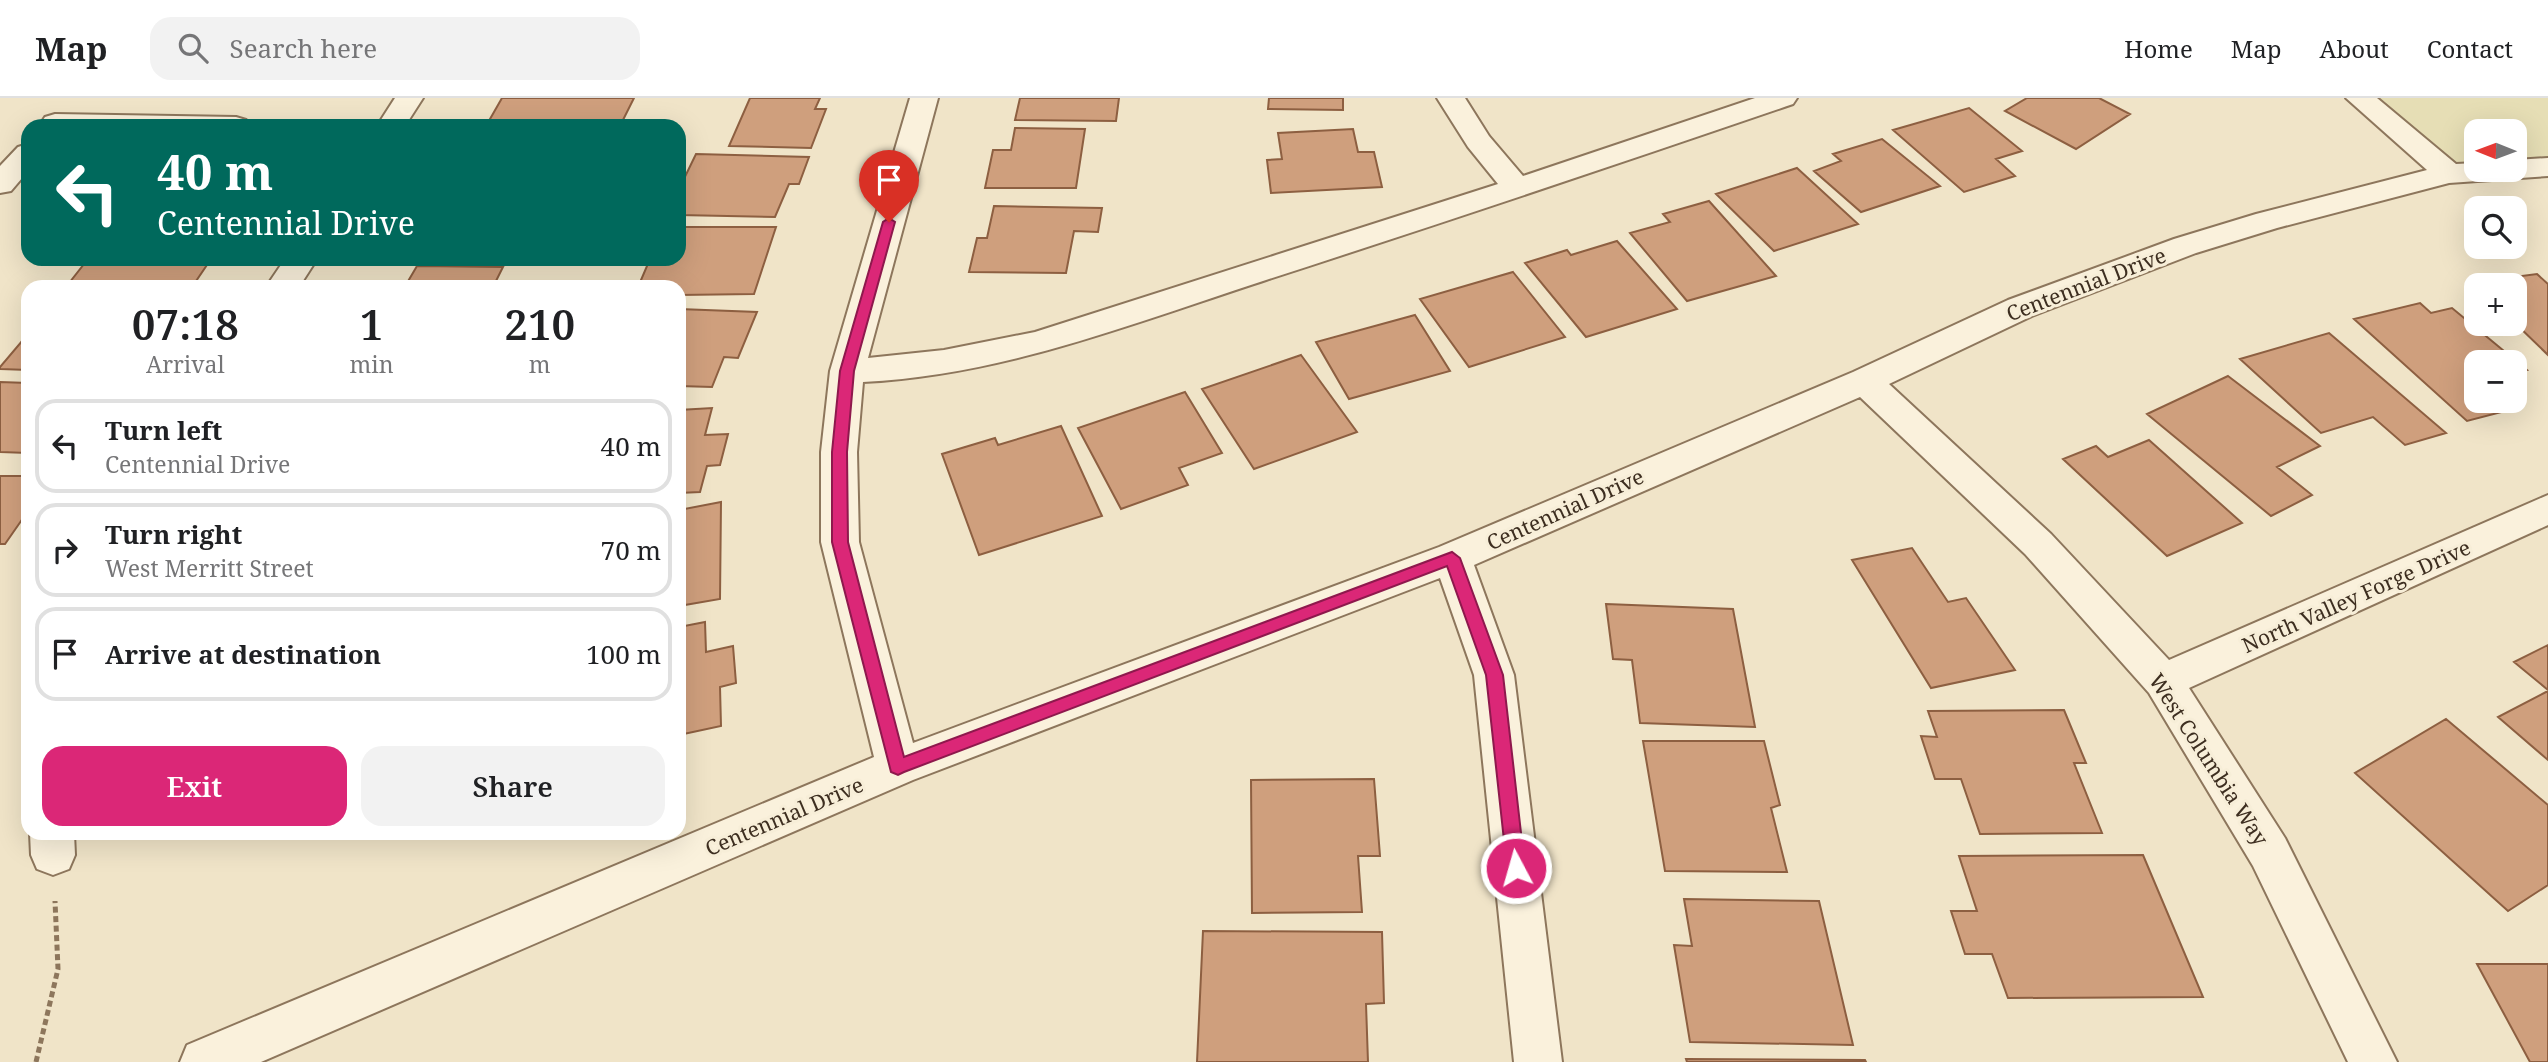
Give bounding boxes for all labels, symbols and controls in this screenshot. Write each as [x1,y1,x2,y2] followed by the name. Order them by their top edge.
[150,17,640,80] search box
[35,26,108,71] text: Map
[174,29,212,67] icon: search
[230,30,377,66] text: Search here
[2124,32,2193,65] text: Home
[2231,32,2282,65] text: Map
[2320,32,2389,65] text: About
[2427,32,2513,65] text: Contact
[2464,119,2527,182] north arrow
[2464,119,2527,413] map controls
[157,138,273,204] text: 40 m
[42,147,133,238] icon: left
[859,150,919,222] pin
[870,161,908,199] icon: arrive
[2464,196,2527,259] button: search
[157,201,415,244] text: Centennial Drive
[2002,241,2170,327] street label: Centennial Drive
[2464,273,2527,336] button: +
[132,295,239,352] text: 07:18
[360,295,383,352] text: 1
[504,295,575,352] text: 210
[146,348,225,380] text: Arrival
[350,348,394,380] text: min
[529,348,551,380] text: m
[2464,350,2527,413] button: −
[105,412,222,448] text: Turn left
[46,427,84,465] icon: left
[601,428,661,464] text: 40 m
[105,448,290,480] text: Centennial Drive
[1482,462,1648,556] street label: Centennial Drive
[105,516,242,552] text: Turn right
[46,531,84,569] icon: right
[601,532,661,568] text: 70 m
[2237,533,2475,659] street label: North Valley Forge Drive
[105,552,314,584] text: West Merritt Street
[46,635,84,673] icon: arrive
[105,636,381,672] text: Arrive at destination
[586,636,661,672] text: 100 m
[2143,668,2275,850] street label: West Columbia Way
[42,746,347,826] button: Exit
[361,746,665,826] button: Share
[701,770,867,862] street label: Centennial Drive
[1479,831,1553,905] position arrow

